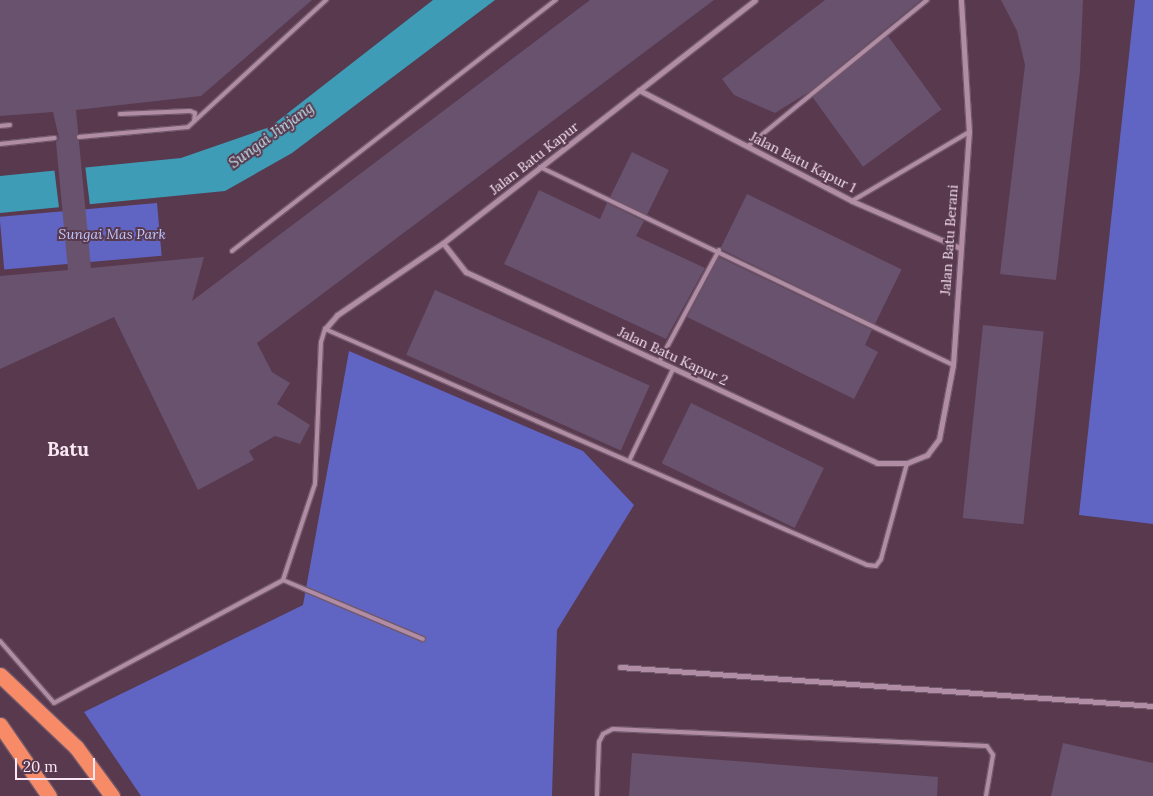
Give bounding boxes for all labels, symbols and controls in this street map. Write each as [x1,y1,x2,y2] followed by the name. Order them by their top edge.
[225,98,317,172] water label: Sungai Jinjang
[486,118,582,198] street label: Jalan Batu Kapur
[747,128,859,196] street label: Jalan Batu Kapur 1
[937,184,961,296] street label: Jalan Batu Berani
[58,226,166,242] park label: Sungai Mas Park
[615,323,731,389] street label: Jalan Batu Kapur 2
[47,439,89,461] district label: Batu
[18,748,98,780] scale bar
[23,757,58,776] text: 20 m

